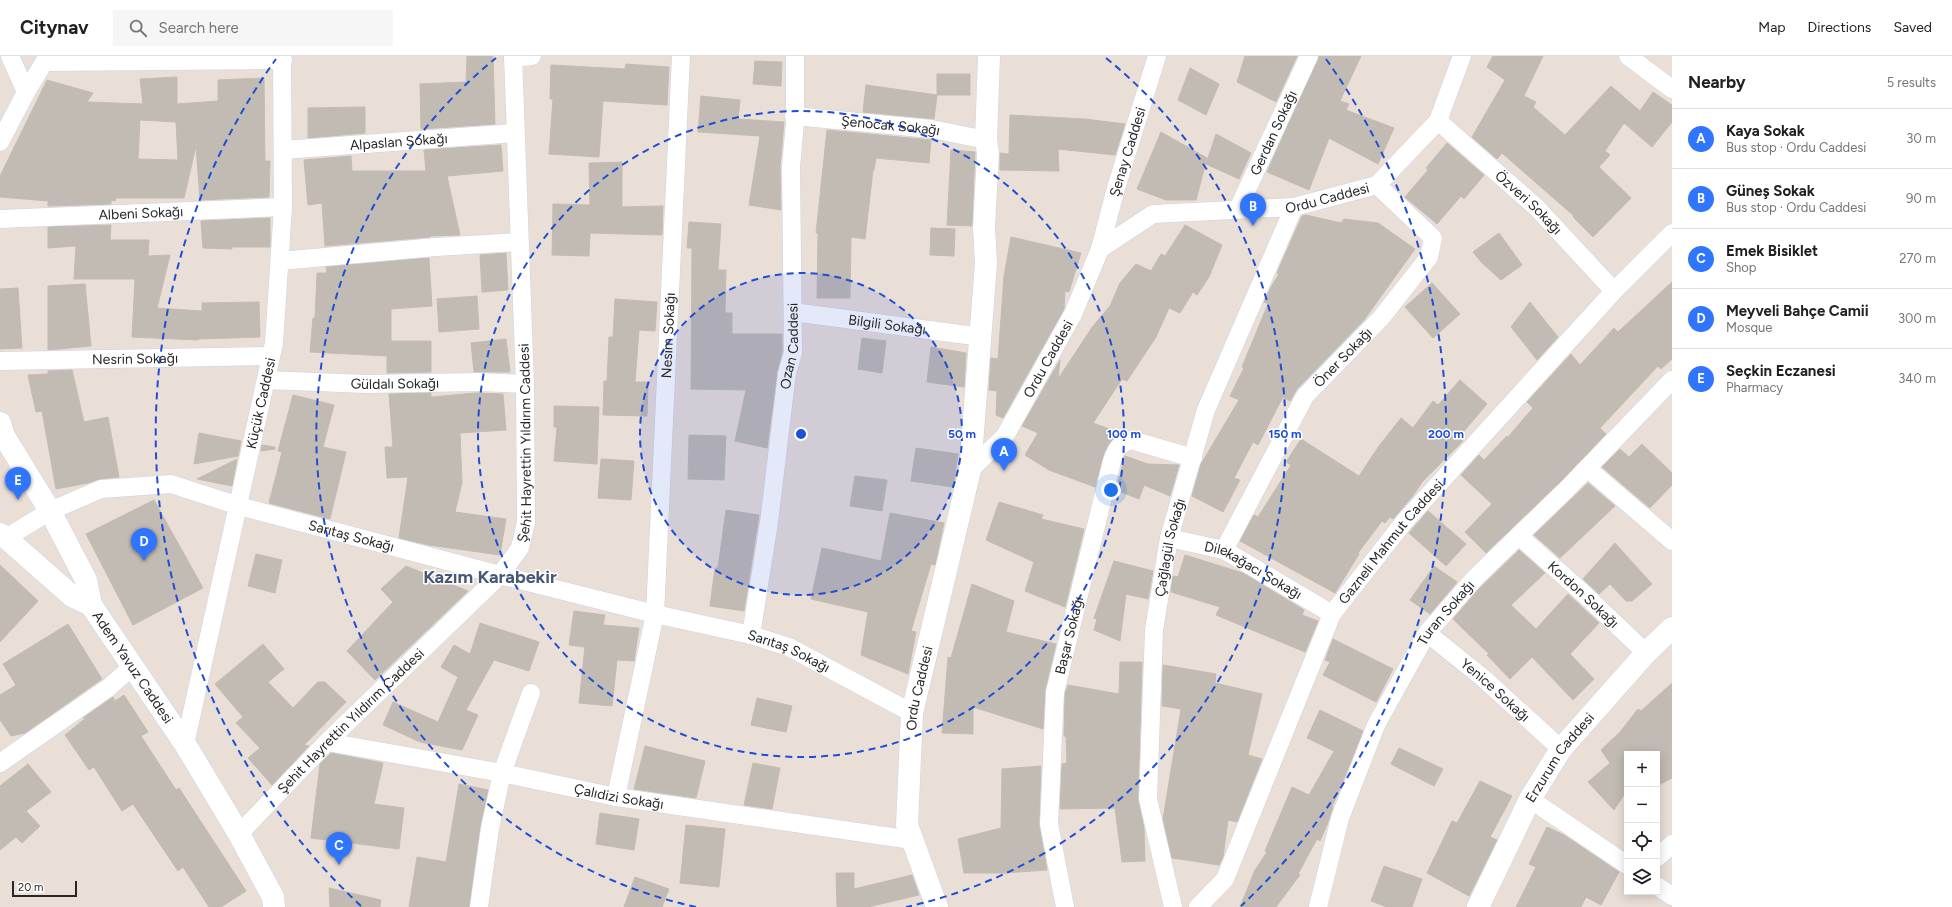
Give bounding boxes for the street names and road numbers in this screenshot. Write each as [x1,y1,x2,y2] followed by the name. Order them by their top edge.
[1247,88,1301,178] street label: Gerdan Sokağı
[1106,105,1150,199] street label: Şenay Caddesi
[840,112,941,139] street label: Şenocak Sokağı
[349,130,448,154] street label: Alpaslan Sokağı
[1491,167,1565,238] street label: Özveri Sokağı
[1285,179,1371,216] street label: Ordu Caddesi
[98,203,184,224] street label: Albeni Sokağı
[658,292,679,379] street label: Nesim Sokağı
[777,303,802,390] street label: Ozan Caddesi
[847,311,927,339] street label: Bilgili Sokağı
[1020,317,1077,401] street label: Ordu Caddesi
[1310,324,1376,391] street label: Öner Sokağı
[514,343,536,544] street label: Şehit Hayrettin Yıldırım Caddesi
[92,350,178,368] street label: Nesrin Sokağı
[243,356,279,451] street label: Küçük Caddesi
[350,375,439,393] street label: Güldalı Sokağı
[1335,476,1447,608] street label: Gazneli Mahmut Caddesi
[1152,496,1189,598] street label: Çağlagül Sokağı
[306,517,396,556] street label: Sarıtaş Sokağı
[1203,538,1305,603] street label: Dilekağacı Sokağı
[1544,558,1622,632] street label: Kordon Sokağı
[1414,577,1478,648] street label: Turan Sokağı
[1052,595,1087,676] street label: Başar Sokağı
[89,608,177,727] street label: Adem Yavuz Caddesi
[745,626,833,676] street label: Sarıtaş Sokağı
[903,644,937,731] street label: Ordu Caddesi
[274,645,428,797] street label: Şehit Hayrettin Yıldırım Caddesi
[1457,655,1533,725] street label: Yenice Sokağı
[1522,709,1598,806] street label: Erzurum Caddesi
[573,780,665,813] street label: Çalıdizi Sokağı

